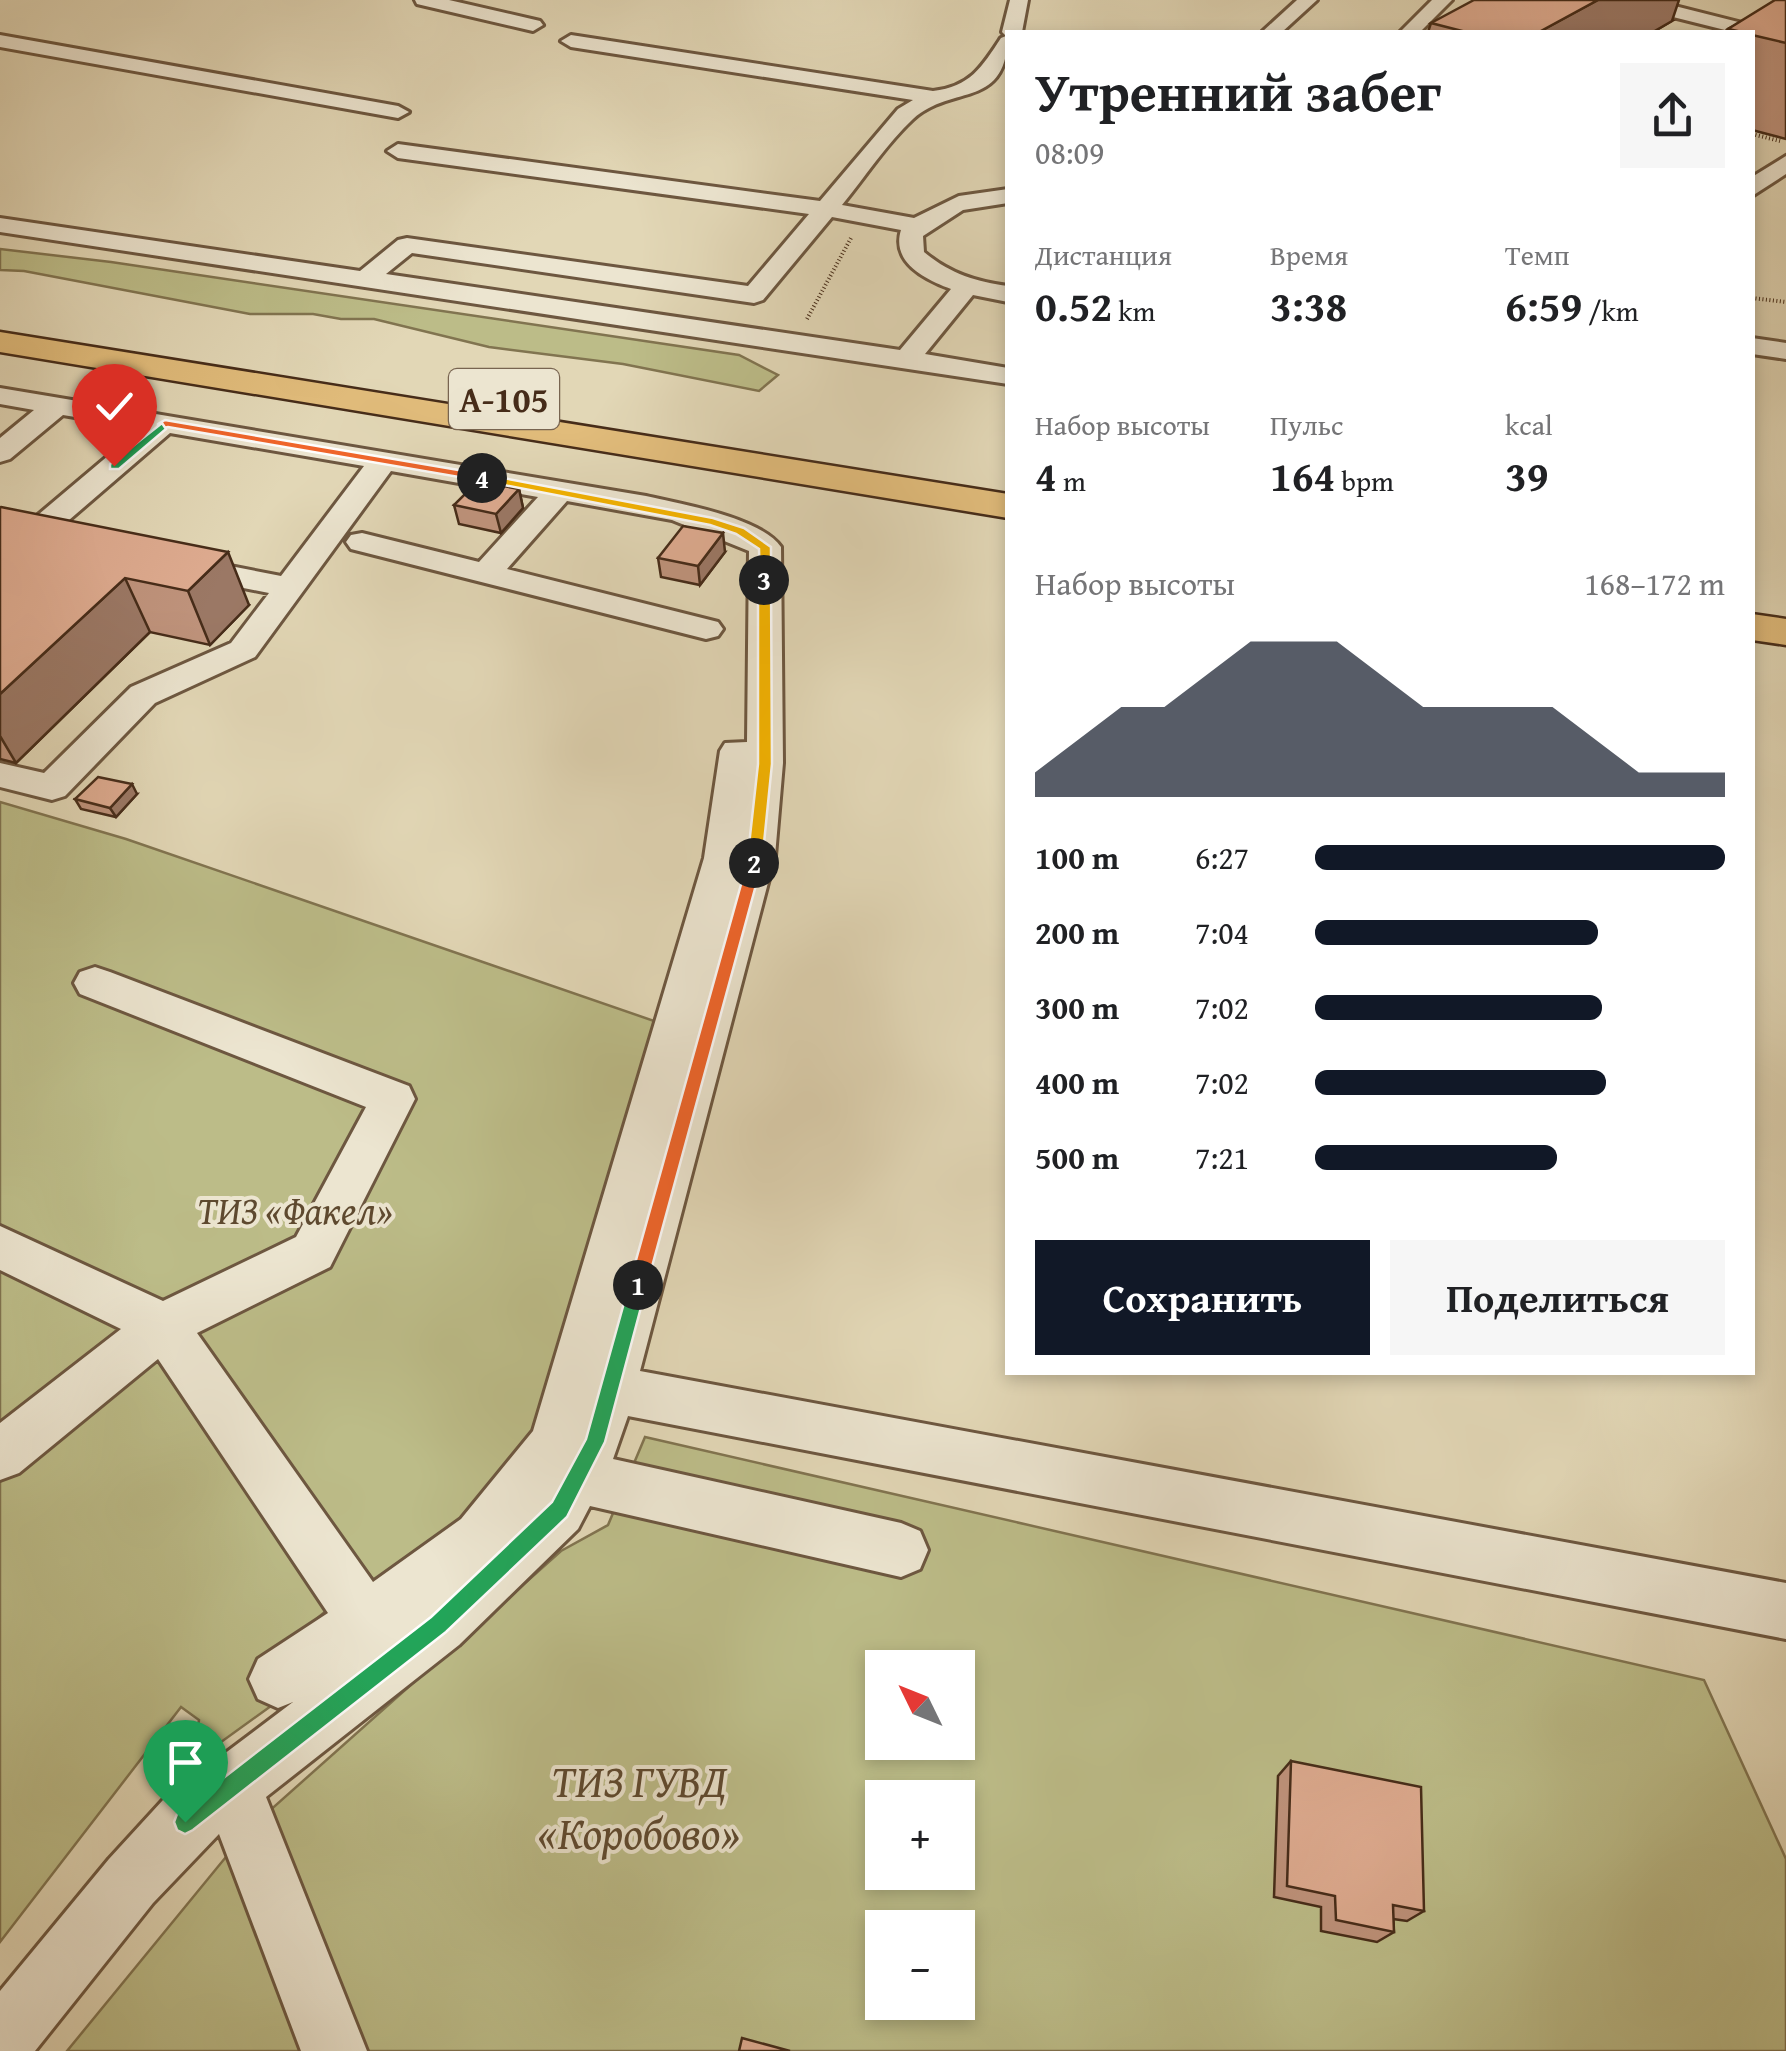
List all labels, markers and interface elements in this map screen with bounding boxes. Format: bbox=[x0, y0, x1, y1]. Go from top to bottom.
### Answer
text: Утренний забег bbox=[1035, 51, 1441, 131]
button: share bbox=[1620, 63, 1725, 168]
text: 08:09 bbox=[1035, 129, 1104, 176]
text: Дистанция bbox=[1035, 234, 1172, 275]
text: Время bbox=[1270, 234, 1348, 275]
text: Темп bbox=[1505, 234, 1570, 275]
text: 0.52 bbox=[1035, 275, 1112, 336]
text: 3:38 bbox=[1270, 275, 1347, 336]
text: 6:59 bbox=[1505, 275, 1582, 336]
text: km bbox=[1112, 290, 1155, 331]
text: /km bbox=[1582, 290, 1639, 331]
pin bbox=[72, 364, 157, 467]
road number: А-105 bbox=[449, 369, 559, 429]
icon: check bbox=[87, 379, 142, 434]
text: Набор высоты bbox=[1035, 404, 1210, 445]
text: Пульс bbox=[1270, 404, 1343, 445]
text: kcal bbox=[1505, 404, 1553, 445]
text: 4 bbox=[1035, 445, 1057, 506]
text: 164 bbox=[1270, 445, 1335, 506]
text: 39 bbox=[1505, 445, 1549, 506]
pin: 4 bbox=[457, 453, 507, 503]
text: 4 bbox=[475, 457, 489, 498]
text: m bbox=[1057, 460, 1086, 501]
text: bpm bbox=[1335, 460, 1394, 501]
pin: 3 bbox=[739, 555, 789, 605]
text: 3 bbox=[757, 559, 771, 600]
text: Набор высоты bbox=[1035, 560, 1235, 607]
text: 168–172 m bbox=[1584, 560, 1725, 607]
text: 100 m bbox=[1035, 834, 1119, 881]
text: 6:27 bbox=[1195, 834, 1249, 881]
pin: 2 bbox=[729, 838, 779, 888]
text: 2 bbox=[747, 842, 761, 883]
text: 200 m bbox=[1035, 909, 1119, 956]
text: 7:04 bbox=[1195, 909, 1249, 956]
text: 300 m bbox=[1035, 984, 1119, 1031]
text: 7:02 bbox=[1195, 984, 1249, 1031]
text: 400 m bbox=[1035, 1059, 1119, 1106]
text: 7:02 bbox=[1195, 1059, 1249, 1106]
text: 500 m bbox=[1035, 1134, 1119, 1181]
text: 7:21 bbox=[1195, 1134, 1249, 1181]
park label: ТИЗ «Факел» bbox=[197, 1182, 393, 1238]
button: Сохранить bbox=[1035, 1240, 1370, 1355]
button: Поделиться bbox=[1390, 1240, 1725, 1355]
pin: 1 bbox=[613, 1260, 663, 1310]
text: 1 bbox=[631, 1264, 645, 1305]
north arrow bbox=[865, 1650, 975, 1760]
map controls bbox=[865, 1650, 975, 2020]
pin bbox=[143, 1720, 228, 1823]
icon: arrive bbox=[158, 1735, 213, 1790]
park label: ТИЗ ГУВД «Коробово» bbox=[538, 1748, 740, 1865]
button: + bbox=[865, 1780, 975, 1890]
button: − bbox=[865, 1910, 975, 2020]

